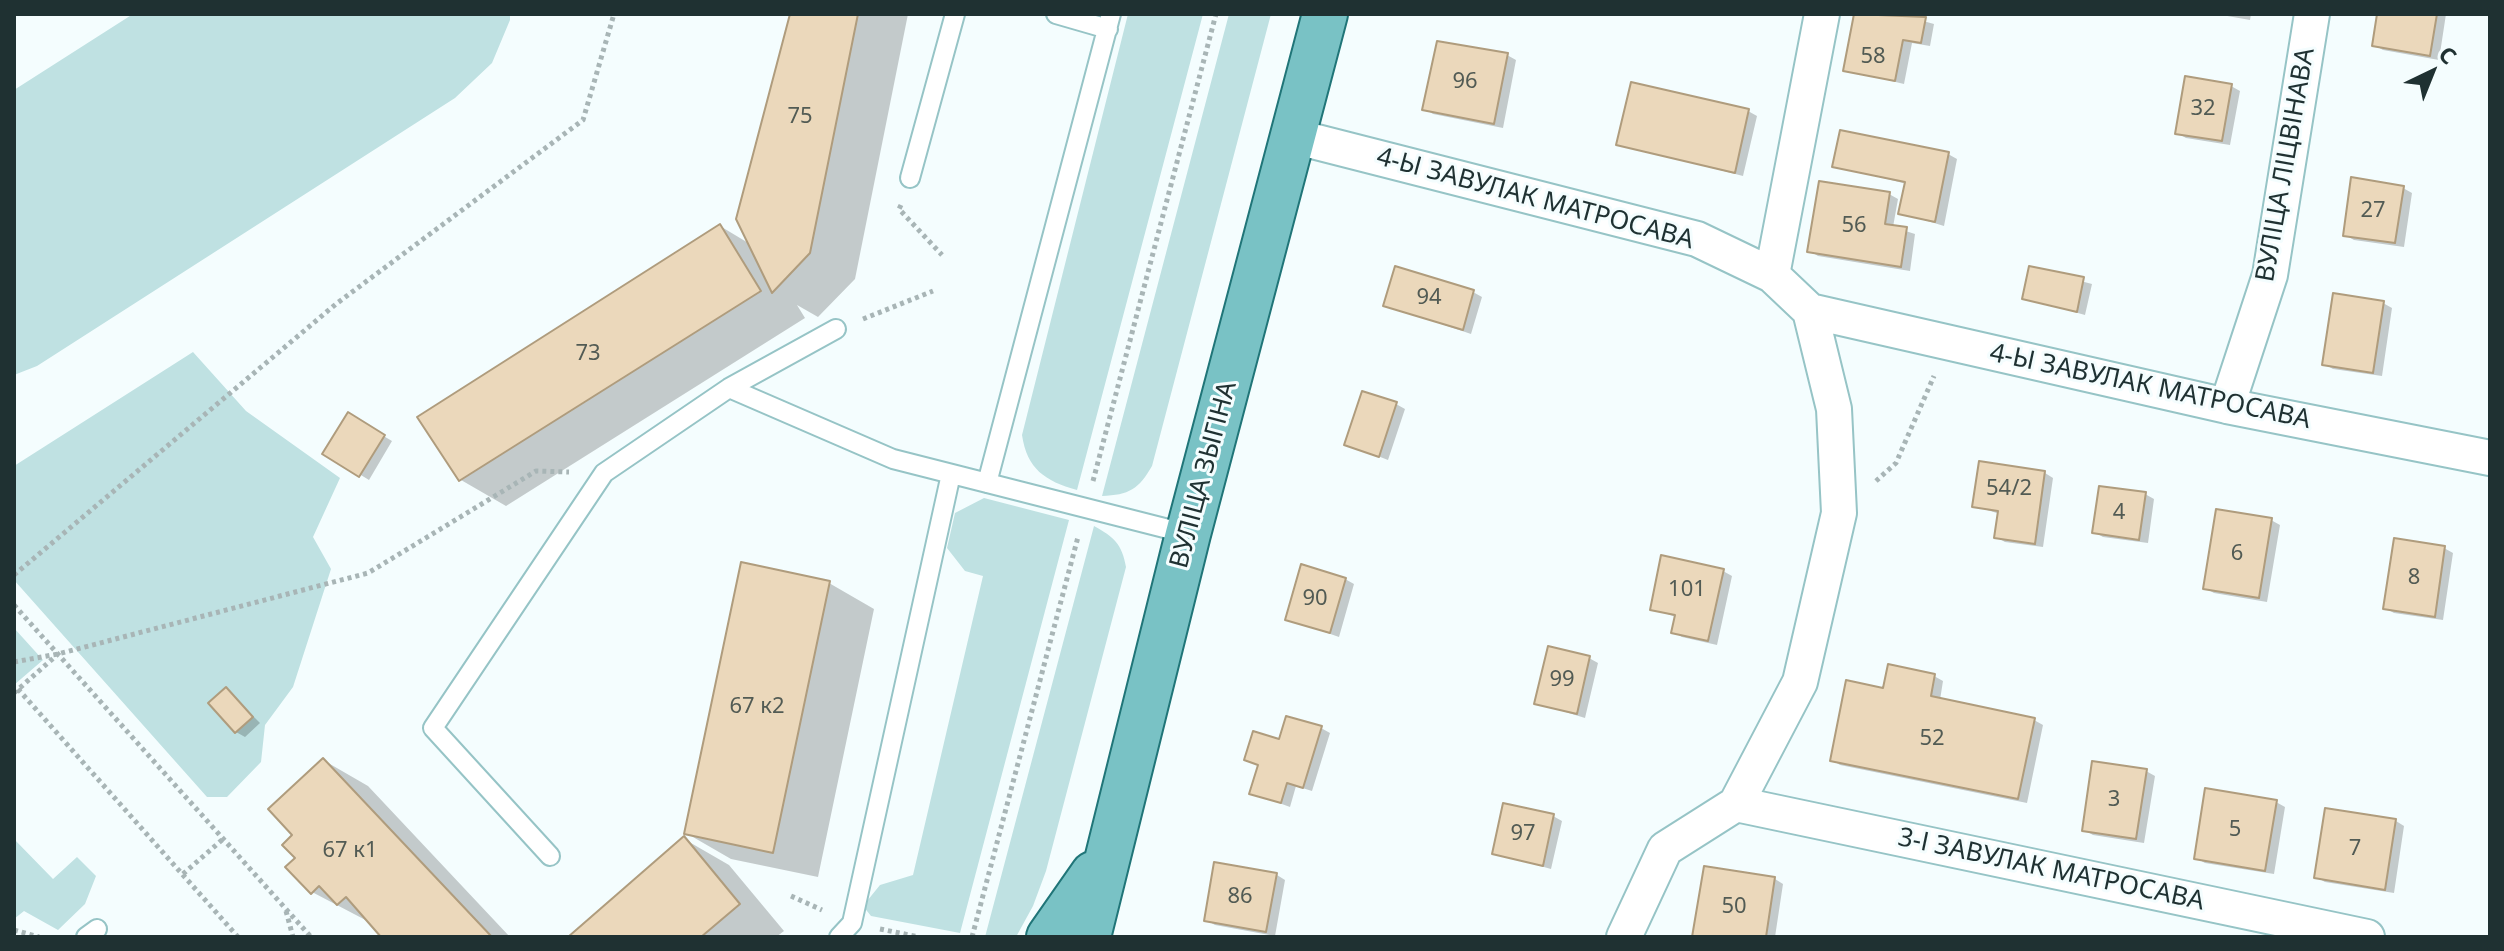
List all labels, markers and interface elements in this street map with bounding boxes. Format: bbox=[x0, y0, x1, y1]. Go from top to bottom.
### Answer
north arrow bbox=[2392, 32, 2472, 112]
text: С bbox=[2433, 39, 2464, 70]
house number: 58 bbox=[1860, 44, 1886, 70]
street label: ВУЛІЦА ЛІЦВІНАВА bbox=[2250, 46, 2322, 284]
house number: 96 bbox=[1452, 69, 1478, 95]
house number: 32 bbox=[2190, 96, 2216, 122]
house number: 75 bbox=[787, 104, 813, 130]
street label: 4-Ы ЗАВУЛАК МАТРОСАВА bbox=[1373, 142, 1697, 256]
house number: 27 bbox=[2360, 198, 2386, 224]
house number: 56 bbox=[1841, 213, 1867, 239]
house number: 94 bbox=[1416, 285, 1442, 311]
street label: 4-Ы ЗАВУЛАК МАТРОСАВА bbox=[1987, 338, 2313, 436]
house number: 73 bbox=[575, 341, 601, 367]
street label: ВУЛІЦА ЗЫГІНА bbox=[1164, 378, 1244, 572]
house number: 54/2 bbox=[1986, 476, 2032, 502]
house number: 4 bbox=[2113, 500, 2125, 526]
house number: 6 bbox=[2231, 541, 2243, 567]
house number: 8 bbox=[2408, 565, 2420, 591]
house number: 101 bbox=[1668, 577, 1706, 603]
house number: 90 bbox=[1302, 586, 1328, 612]
house number: 99 bbox=[1549, 667, 1575, 693]
house number: 67 к2 bbox=[729, 694, 785, 720]
house number: 52 bbox=[1919, 726, 1945, 752]
house number: 3 bbox=[2108, 787, 2120, 813]
house number: 5 bbox=[2229, 817, 2241, 843]
house number: 97 bbox=[1510, 821, 1536, 847]
street label: 3-І ЗАВУЛАК МАТРОСАВА bbox=[1895, 822, 2207, 918]
house number: 7 bbox=[2349, 836, 2361, 862]
house number: 67 к1 bbox=[322, 838, 378, 864]
house number: 86 bbox=[1227, 884, 1253, 910]
house number: 50 bbox=[1721, 894, 1747, 920]

